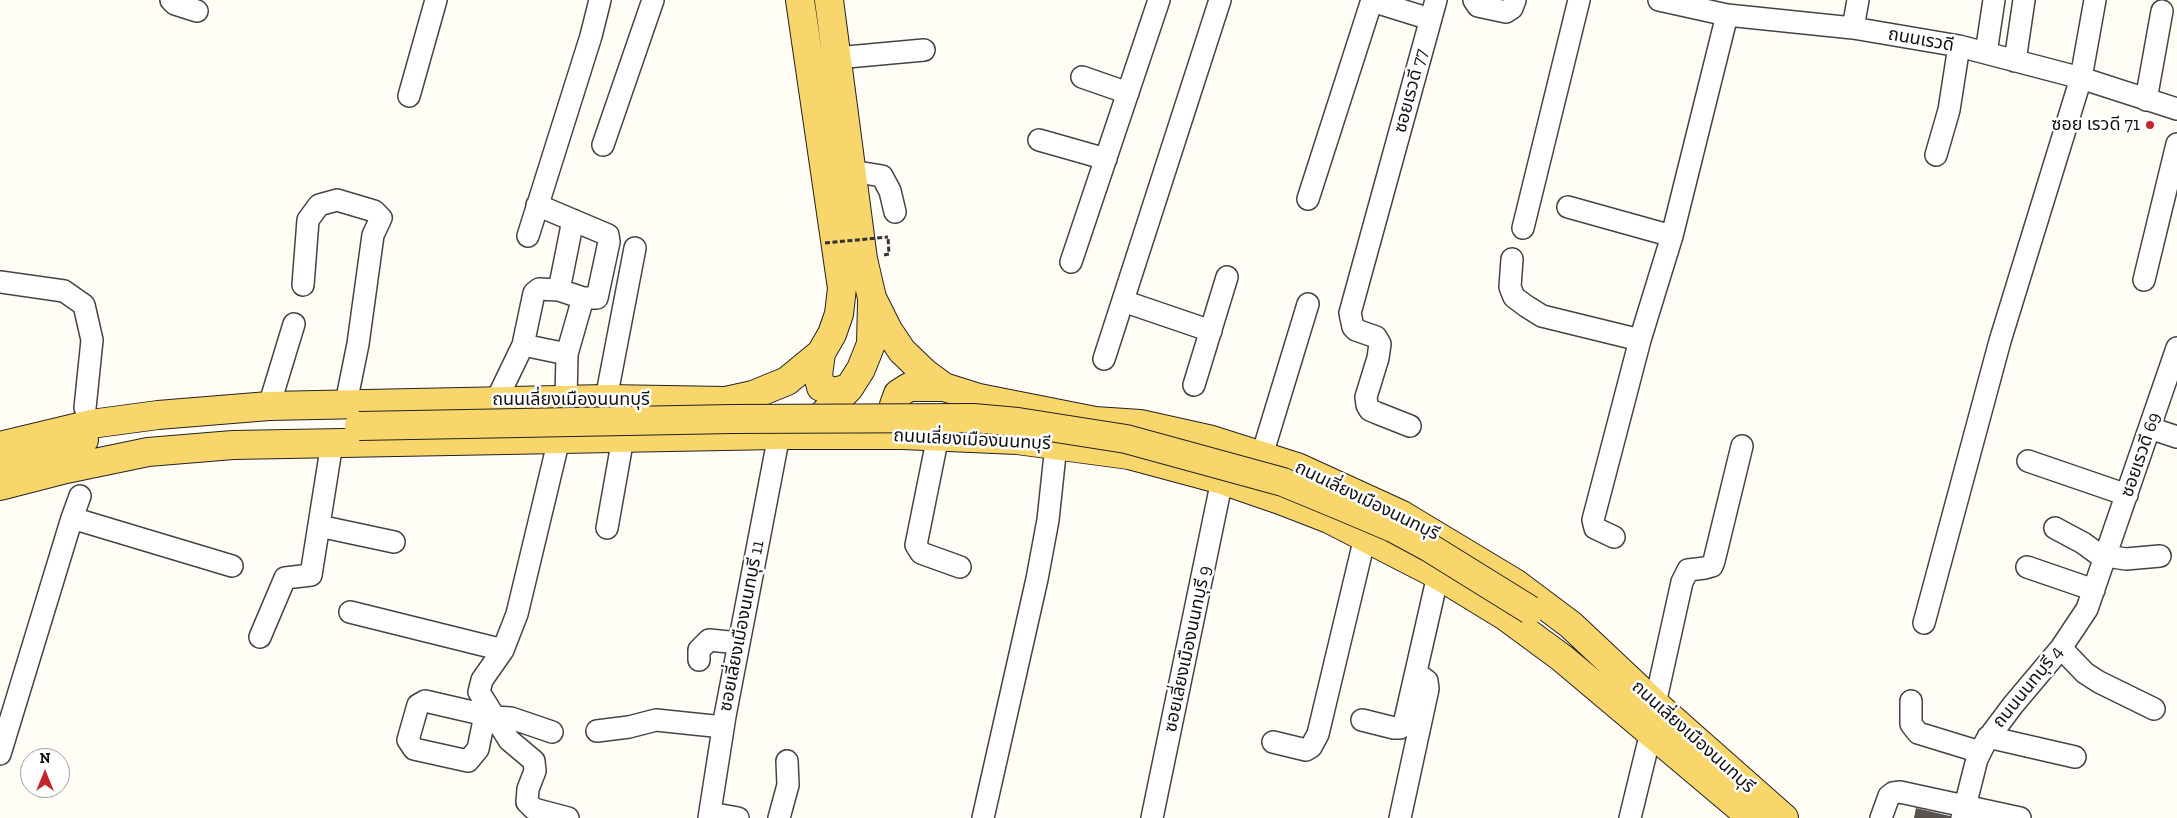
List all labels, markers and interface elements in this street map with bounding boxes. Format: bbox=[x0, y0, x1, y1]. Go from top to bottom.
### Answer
street label: ถนนเรวดี bbox=[1886, 24, 1956, 56]
street label: ซอยเรวดี 77 bbox=[1389, 47, 1433, 135]
place label: ซอย เรวดี 71 bbox=[2052, 114, 2140, 136]
marker: ซอย เรวดี 71 bbox=[2144, 119, 2156, 131]
street label: ถนนเลี่ยงเมืองนนทบุรี bbox=[492, 389, 650, 411]
street label: ซอยเรวดี 69 bbox=[2116, 410, 2166, 500]
street label: ถนนเลี่ยงเมืองนนทบุรี bbox=[893, 425, 1051, 455]
street label: ถนนเลี่ยงเมืองนนทบุรี bbox=[1291, 457, 1443, 545]
street label: ซอยเลี่ยงเมืองนนทบุรี 11 bbox=[715, 539, 769, 713]
street label: ซอยเลี่ยงเมืองนนทบุรี 9 bbox=[1160, 564, 1216, 734]
street label: ถนนนนทบุรี 4 bbox=[1988, 642, 2068, 732]
street label: ถนนเลี่ยงเมืองนนทบุรี bbox=[1627, 676, 1759, 798]
north arrow bbox=[20, 748, 70, 798]
text: N bbox=[40, 750, 50, 767]

